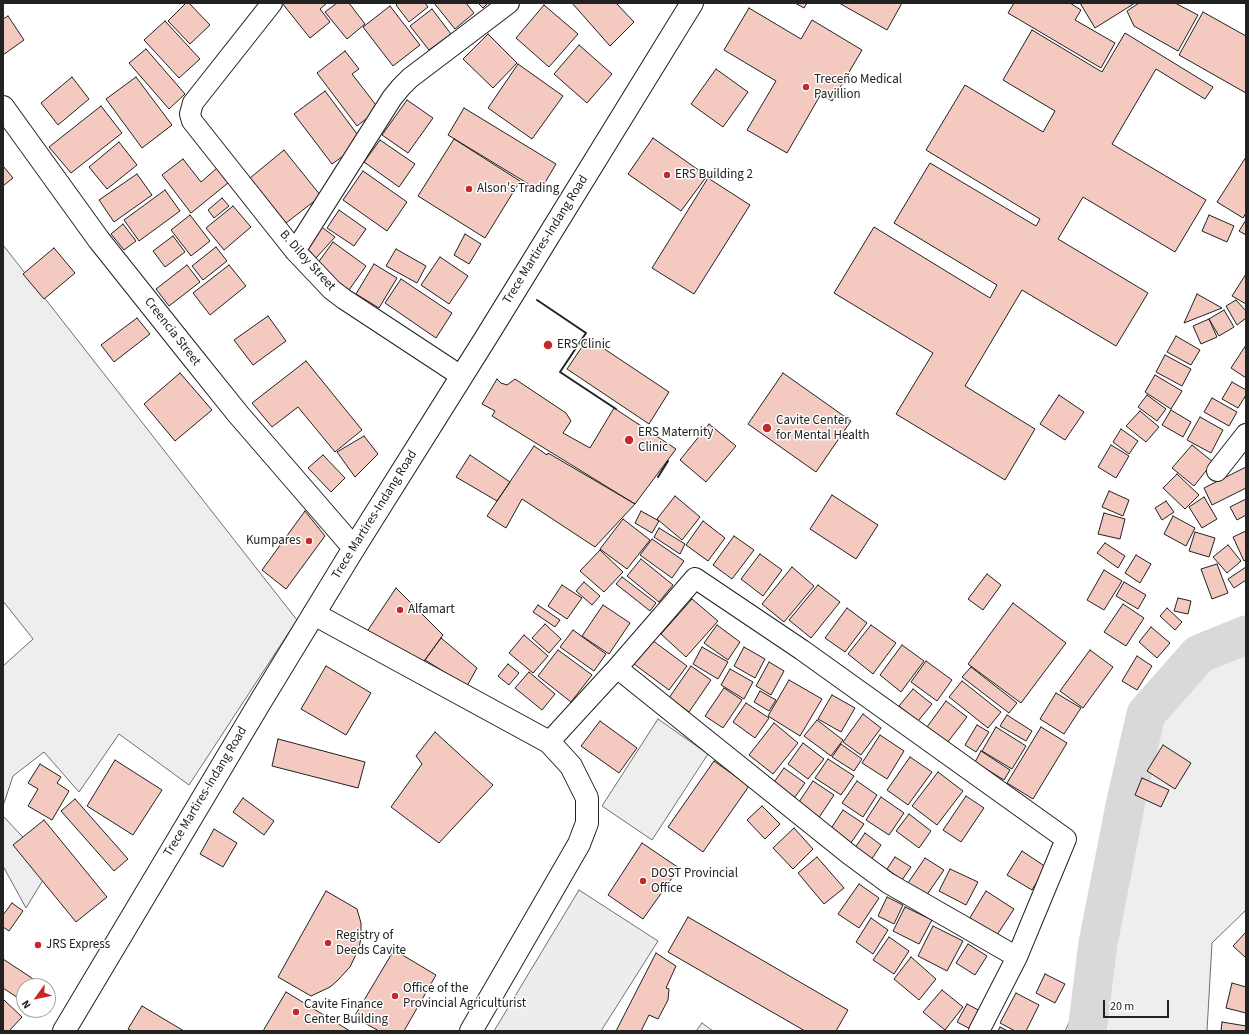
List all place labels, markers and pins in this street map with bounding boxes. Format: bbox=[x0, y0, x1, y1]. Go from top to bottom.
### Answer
place label: Treceño Medical Pavillion bbox=[814, 72, 902, 103]
marker: Treceño Medical Pavillion bbox=[801, 82, 811, 92]
place label: ERS Building 2 bbox=[675, 167, 753, 183]
marker: ERS Building 2 bbox=[662, 170, 672, 180]
place label: Alson's Trading bbox=[477, 181, 559, 197]
marker: Alson's Trading bbox=[464, 184, 474, 194]
place label: ERS Clinic bbox=[557, 337, 611, 353]
marker: ERS Clinic bbox=[542, 339, 554, 351]
place label: Cavite Center for Mental Health bbox=[776, 413, 869, 444]
marker: Cavite Center for Mental Health bbox=[761, 422, 773, 434]
place label: ERS Maternity Clinic bbox=[638, 425, 713, 456]
marker: ERS Maternity Clinic bbox=[623, 434, 635, 446]
place label: Kumpares bbox=[246, 533, 301, 549]
marker: Kumpares bbox=[304, 536, 314, 546]
place label: Alfamart bbox=[408, 602, 455, 618]
marker: Alfamart bbox=[395, 605, 405, 615]
place label: DOST Provincial Office bbox=[651, 866, 738, 897]
marker: DOST Provincial Office bbox=[638, 876, 648, 886]
place label: Registry of Deeds Cavite bbox=[336, 928, 406, 959]
place label: JRS Express bbox=[46, 937, 110, 953]
marker: Registry of Deeds Cavite bbox=[323, 938, 333, 948]
marker: JRS Express bbox=[33, 940, 43, 950]
place label: Office of the Provincial Agriculturist bbox=[403, 981, 526, 1012]
marker: Office of the Provincial Agriculturist bbox=[390, 991, 400, 1001]
place label: Cavite Finance Center Building bbox=[304, 997, 388, 1028]
marker: Cavite Finance Center Building bbox=[291, 1007, 301, 1017]

